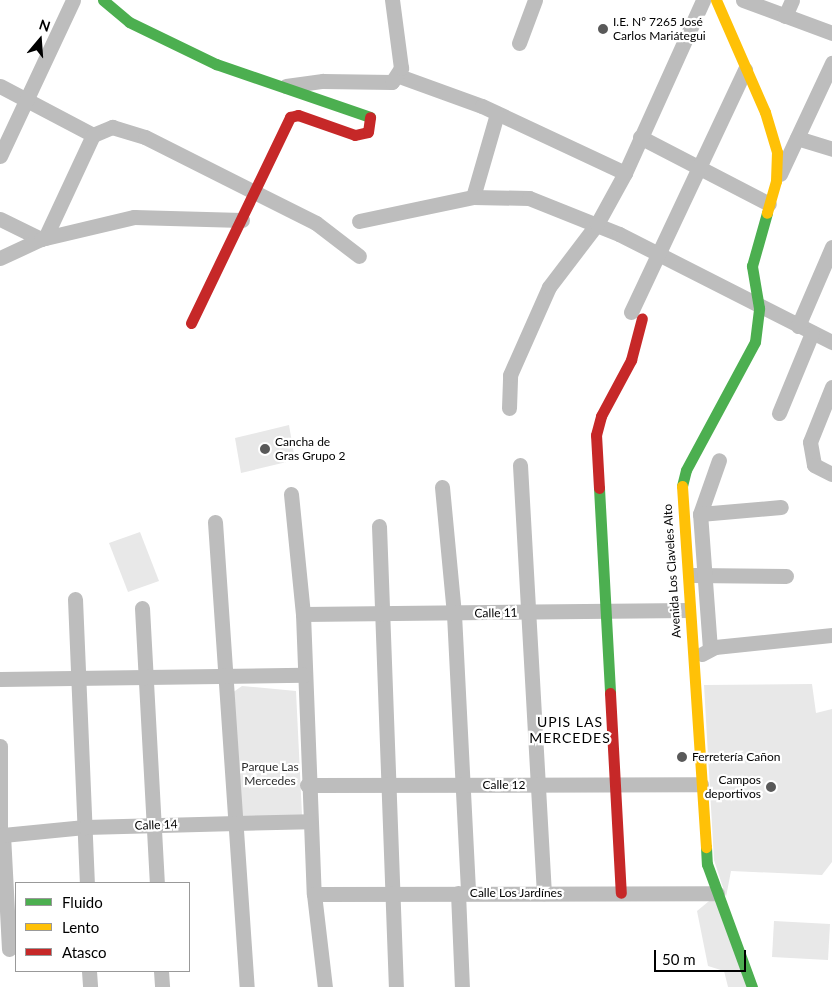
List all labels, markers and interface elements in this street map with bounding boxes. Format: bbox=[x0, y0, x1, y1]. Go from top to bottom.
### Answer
north arrow bbox=[15, 15, 65, 65]
place label: I.E. Nº 7265 José Carlos Mariátegui bbox=[613, 15, 706, 43]
text: N bbox=[37, 16, 53, 35]
marker: I.E. Nº 7265 José Carlos Mariátegui bbox=[597, 23, 609, 35]
place label: Cancha de Gras Grupo 2 bbox=[275, 435, 345, 463]
marker: Cancha de Gras Grupo 2 bbox=[259, 443, 271, 455]
street label: Avenida Los Claveles Alto bbox=[660, 503, 684, 639]
street label: Calle 11 bbox=[474, 605, 518, 621]
district label: UPIS LAS MERCEDES bbox=[528, 714, 612, 746]
place label: Ferretería Cañon bbox=[692, 750, 780, 764]
marker: Ferretería Cañon bbox=[676, 751, 688, 763]
park label: Parque Las Mercedes bbox=[241, 760, 299, 788]
place label: Campos deportivos bbox=[705, 773, 761, 801]
street label: Calle 12 bbox=[483, 778, 525, 792]
marker: Campos deportivos bbox=[765, 781, 777, 793]
street label: Calle 14 bbox=[134, 817, 178, 833]
legend bbox=[15, 882, 190, 972]
street label: Calle Los Jardínes bbox=[470, 886, 562, 900]
text: Fluido bbox=[62, 893, 103, 911]
text: Lento bbox=[62, 918, 99, 936]
scale bar bbox=[657, 940, 750, 972]
text: Atasco bbox=[62, 943, 107, 961]
text: 50 m bbox=[662, 950, 696, 968]

